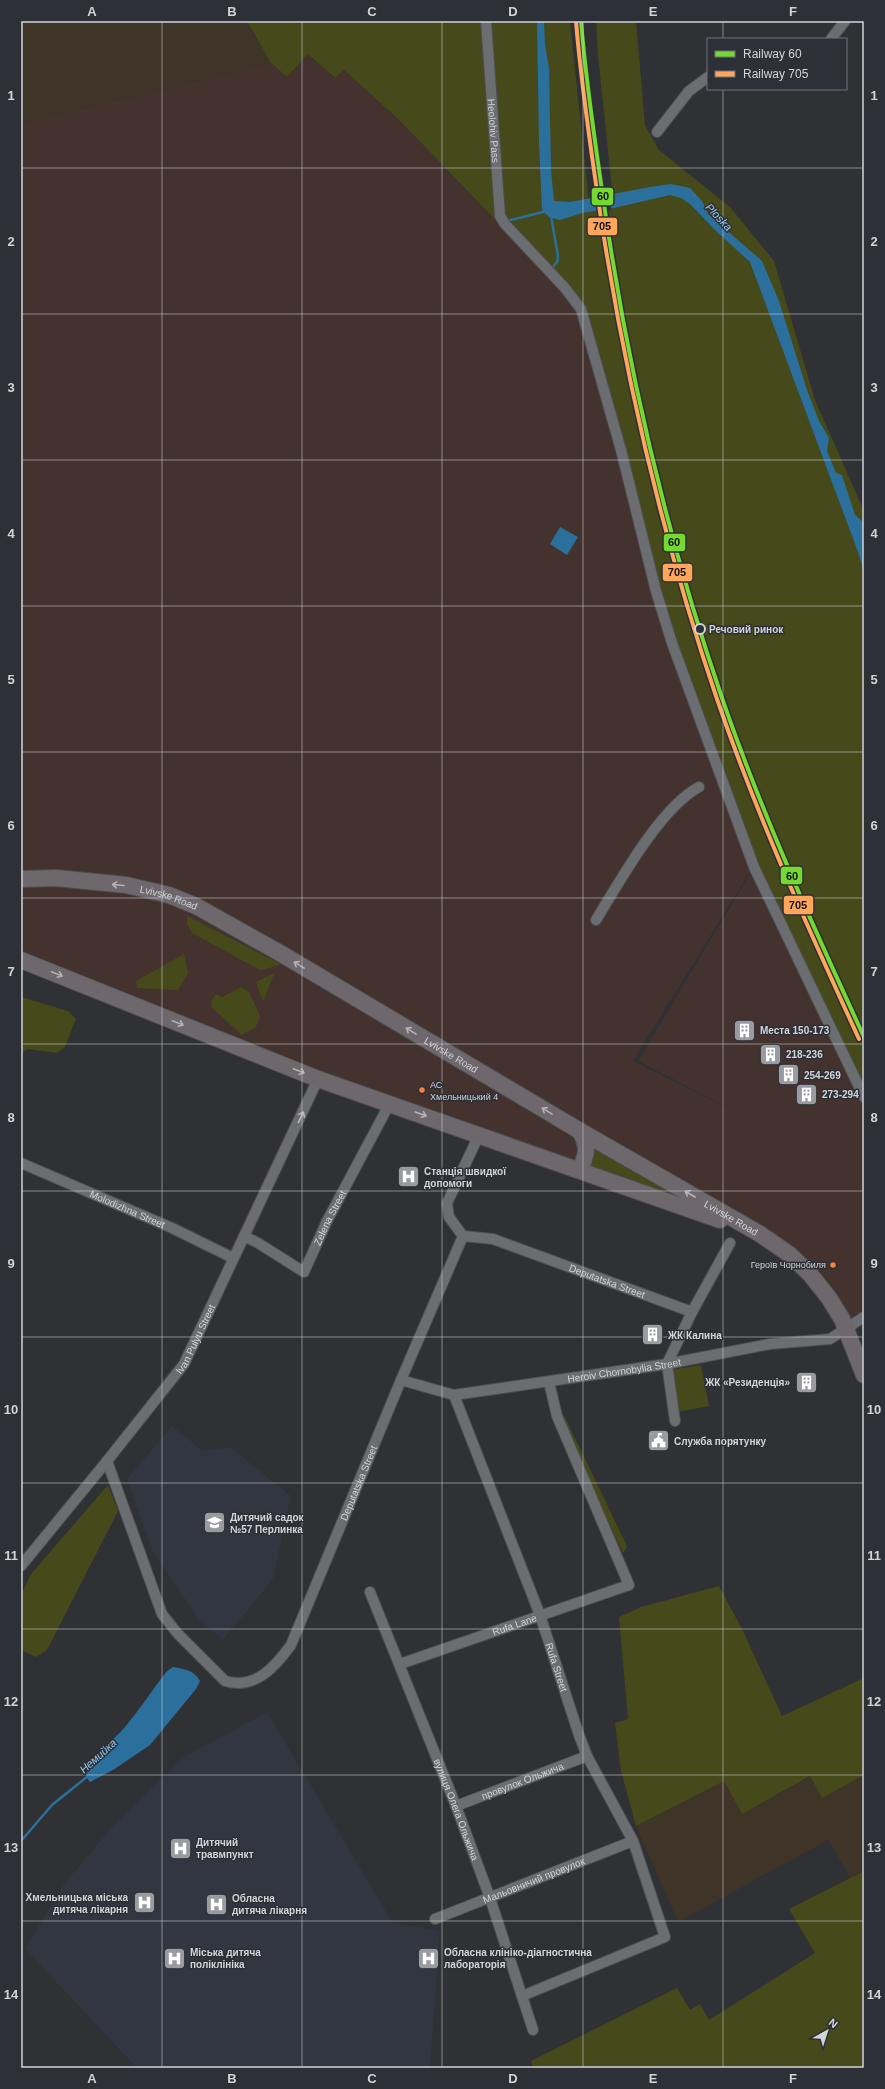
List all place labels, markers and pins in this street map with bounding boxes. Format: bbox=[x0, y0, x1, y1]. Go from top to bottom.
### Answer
marker: Речовий ринок bbox=[694, 623, 706, 635]
place label: Речовий ринок bbox=[709, 624, 784, 635]
building icon: Места 150-173 bbox=[732, 1017, 758, 1043]
place label: Места 150-173 bbox=[760, 1025, 830, 1036]
building icon: 218-236 bbox=[758, 1041, 784, 1067]
place label: 218-236 bbox=[786, 1049, 823, 1060]
building icon: 254-269 bbox=[775, 1062, 801, 1088]
place label: 254-269 bbox=[804, 1070, 841, 1081]
place label: АС Хмельницький 4 bbox=[430, 1080, 498, 1102]
building icon: 273-294 bbox=[793, 1081, 819, 1107]
marker: АС Хмельницький 4 bbox=[417, 1085, 427, 1095]
place label: 273-294 bbox=[822, 1089, 859, 1100]
hospital icon: Станція швидкої допомоги bbox=[396, 1164, 422, 1190]
place label: Станція швидкої допомоги bbox=[424, 1166, 506, 1189]
place label: Героїв Чорнобиля bbox=[751, 1260, 826, 1270]
marker: Героїв Чорнобиля bbox=[828, 1260, 838, 1270]
building icon: ЖК Калина bbox=[639, 1322, 665, 1348]
place label: ЖК Калина bbox=[667, 1330, 722, 1341]
building icon: ЖК «Резиденція» bbox=[793, 1369, 819, 1395]
place label: ЖК «Резиденція» bbox=[704, 1377, 790, 1388]
public building icon: Служба порятунку bbox=[645, 1428, 671, 1454]
place label: Служба порятунку bbox=[674, 1436, 766, 1447]
school or university icon: Дитячий садок №57 Перлинка bbox=[201, 1510, 227, 1536]
place label: Дитячий садок №57 Перлинка bbox=[230, 1512, 305, 1535]
hospital icon: Дитячий травмпункт bbox=[168, 1835, 194, 1861]
place label: Дитячий травмпункт bbox=[196, 1837, 254, 1860]
hospital icon: Хмельницька міська дитяча лікарня bbox=[131, 1890, 157, 1916]
hospital icon: Обласна дитяча лікарня bbox=[204, 1891, 230, 1917]
place label: Хмельницька міська дитяча лікарня bbox=[26, 1892, 128, 1915]
place label: Обласна дитяча лікарня bbox=[232, 1893, 307, 1916]
hospital icon: Міська дитяча поліклініка bbox=[161, 1945, 187, 1971]
hospital icon: Обласна клініко-діагностична лабораторія bbox=[416, 1945, 442, 1971]
place label: Міська дитяча поліклініка bbox=[190, 1947, 261, 1970]
place label: Обласна клініко-діагностична лабораторія bbox=[444, 1947, 592, 1970]

